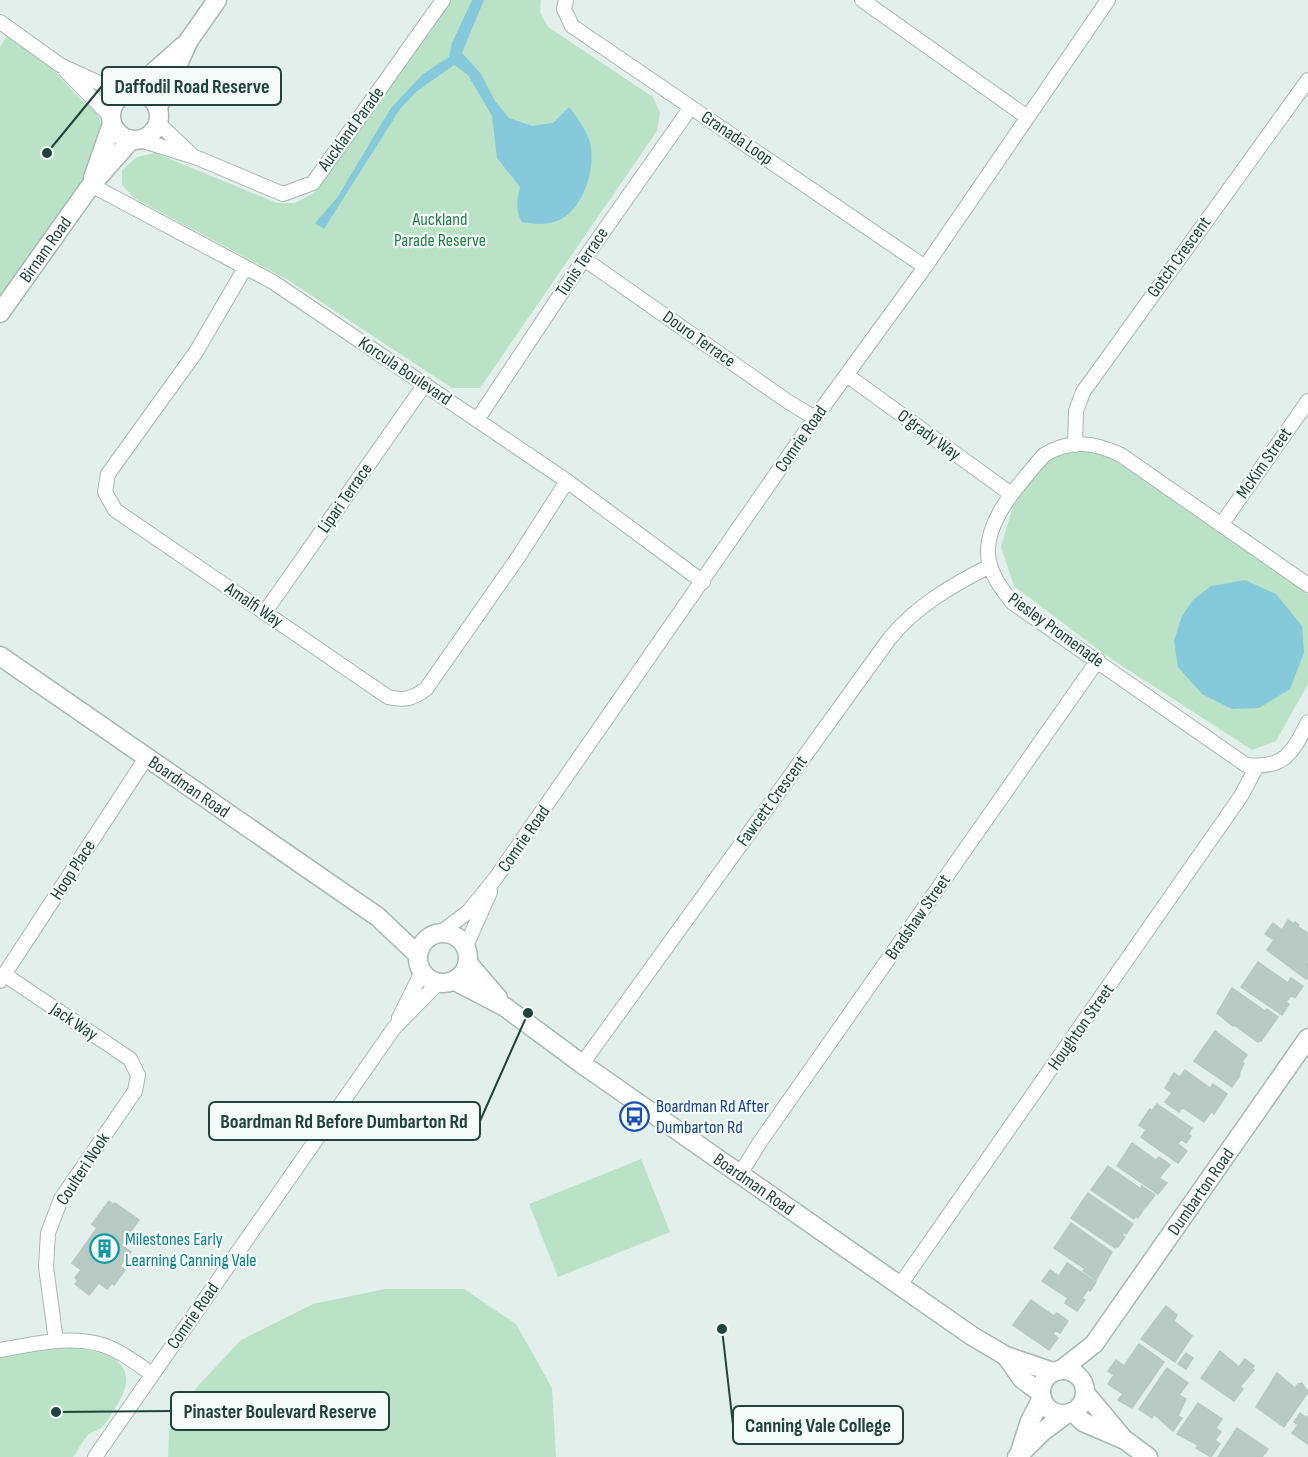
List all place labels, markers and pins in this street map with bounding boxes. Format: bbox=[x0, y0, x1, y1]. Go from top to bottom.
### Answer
callout: Daffodil Road Reserve bbox=[102, 67, 281, 105]
place label: Boardman Rd After Dumbarton Rd bbox=[656, 1096, 769, 1138]
bus stop icon: Boardman Rd After Dumbarton Rd bbox=[619, 1100, 651, 1132]
callout: Boardman Rd Before Dumbarton Rd bbox=[209, 1102, 480, 1140]
place label: Milestones Early Learning Canning Vale bbox=[125, 1229, 257, 1271]
building icon: Milestones Early Learning Canning Vale bbox=[88, 1233, 120, 1265]
callout: Pinaster Boulevard Reserve bbox=[171, 1392, 389, 1430]
callout: Canning Vale College bbox=[733, 1406, 903, 1444]

